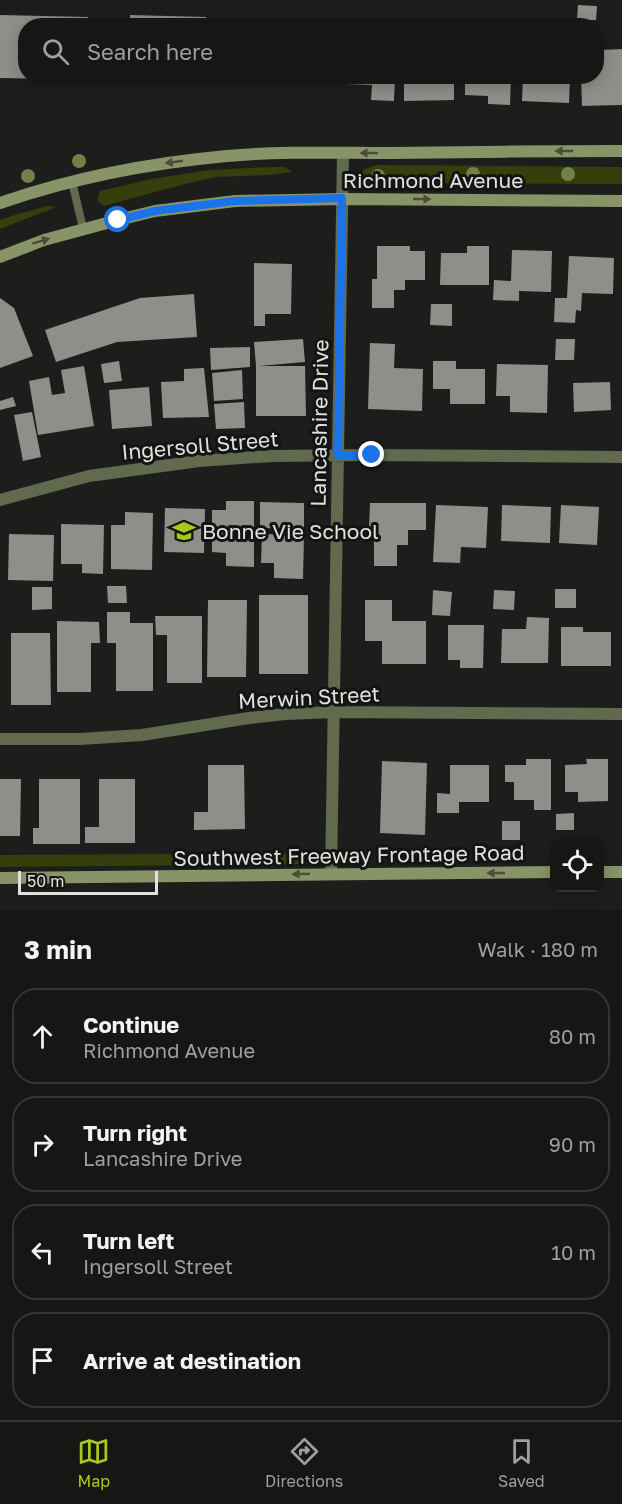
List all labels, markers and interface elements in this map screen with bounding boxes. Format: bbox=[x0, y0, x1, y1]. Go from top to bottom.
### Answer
search box bbox=[18, 18, 604, 84]
icon: search bbox=[39, 35, 72, 68]
text: Search here bbox=[87, 38, 213, 65]
one-way arrow bbox=[554, 146, 573, 156]
one-way arrow bbox=[359, 148, 378, 158]
one-way arrow bbox=[164, 157, 183, 167]
street label: Richmond Avenue bbox=[343, 167, 523, 193]
one-way arrow bbox=[412, 194, 431, 204]
route start bbox=[104, 206, 130, 232]
one-way arrow bbox=[32, 236, 50, 245]
street label: Lancashire Drive bbox=[305, 339, 333, 507]
street label: Ingersoll Street bbox=[120, 425, 280, 465]
route end bbox=[358, 441, 384, 467]
school or university icon: Bonne Vie School bbox=[171, 518, 197, 544]
place label: Bonne Vie School bbox=[202, 518, 379, 544]
street label: Merwin Street bbox=[238, 680, 380, 714]
map controls bbox=[550, 838, 604, 892]
button: locate bbox=[550, 838, 604, 892]
street label: Southwest Freeway Frontage Road bbox=[173, 839, 525, 871]
scale bar bbox=[18, 868, 158, 896]
one-way arrow bbox=[487, 868, 506, 878]
one-way arrow bbox=[292, 869, 311, 879]
text: 50 m bbox=[27, 871, 64, 891]
text: 3 min bbox=[24, 934, 92, 965]
text: Walk · 180 m bbox=[478, 937, 598, 961]
text: Continue bbox=[83, 1011, 179, 1038]
icon: ahead bbox=[26, 1020, 59, 1053]
text: 80 m bbox=[549, 1024, 596, 1048]
text: Richmond Avenue bbox=[83, 1038, 255, 1062]
text: Turn right bbox=[83, 1119, 187, 1146]
icon: right bbox=[26, 1128, 59, 1161]
text: 90 m bbox=[549, 1132, 596, 1156]
text: Lancashire Drive bbox=[83, 1146, 242, 1170]
text: Turn left bbox=[83, 1227, 174, 1254]
icon: left bbox=[26, 1236, 59, 1269]
text: 10 m bbox=[551, 1240, 596, 1264]
text: Ingersoll Street bbox=[83, 1254, 233, 1278]
icon: arrive bbox=[26, 1344, 59, 1377]
text: Arrive at destination bbox=[83, 1347, 301, 1374]
tab: Map bbox=[77, 1435, 110, 1491]
tab: Directions bbox=[265, 1435, 343, 1491]
tab: Saved bbox=[498, 1435, 545, 1491]

